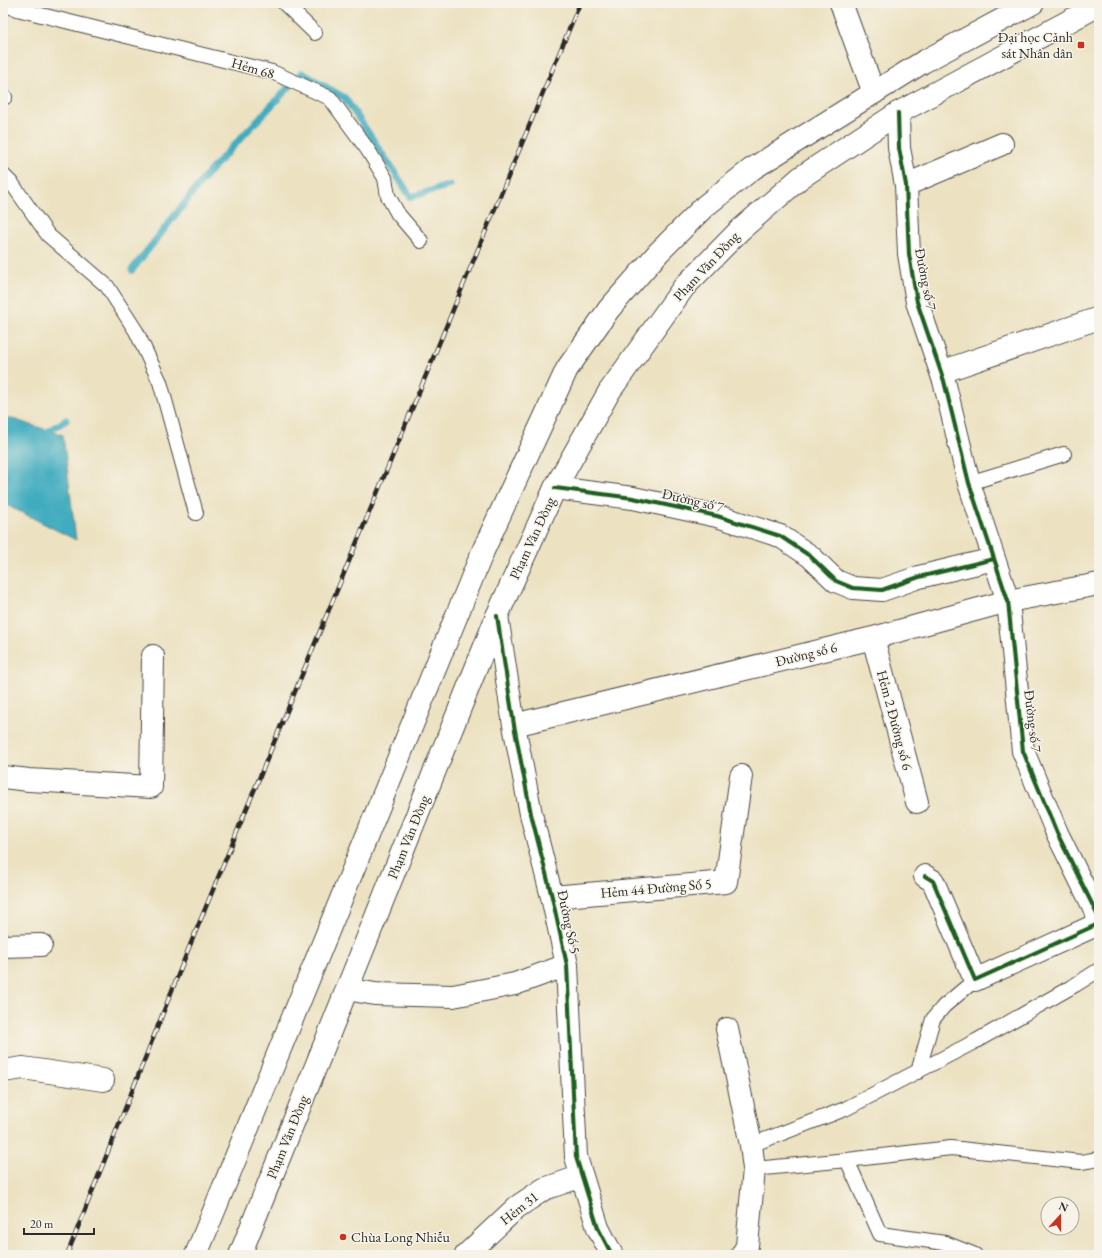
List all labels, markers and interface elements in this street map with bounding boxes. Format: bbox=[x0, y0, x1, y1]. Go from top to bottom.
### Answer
place label: Đại học Cảnh sát Nhân dân bbox=[998, 28, 1074, 62]
marker: Đại học Cảnh sát Nhân dân bbox=[1076, 40, 1086, 50]
street label: Hẻm 68 bbox=[229, 53, 277, 83]
street label: Phạm Văn Đồng bbox=[669, 227, 744, 305]
street label: Đường số 7 bbox=[911, 246, 941, 312]
street label: Đường số 7 bbox=[660, 484, 726, 516]
street label: Phạm Văn Đồng bbox=[505, 493, 559, 582]
street label: Đường số 6 bbox=[773, 638, 839, 670]
street label: Hẻm 2 Đường số 6 bbox=[873, 668, 917, 772]
street label: Đường số 7 bbox=[1020, 689, 1046, 754]
street label: Phạm Văn Đồng bbox=[383, 792, 433, 882]
street label: Hẻm 44 Đường Số 5 bbox=[600, 874, 712, 902]
street label: Đường Số 5 bbox=[553, 888, 585, 956]
street label: Phạm Văn Đồng bbox=[262, 1092, 312, 1182]
street label: Hẻm 31 bbox=[496, 1187, 542, 1229]
north arrow bbox=[1040, 1196, 1080, 1236]
text: N bbox=[1057, 1199, 1070, 1215]
scale bar bbox=[24, 1210, 94, 1236]
text: 20 m bbox=[30, 1216, 54, 1232]
place label: Chùa Long Nhiễu bbox=[351, 1228, 450, 1246]
marker: Chùa Long Nhiễu bbox=[338, 1232, 348, 1242]

